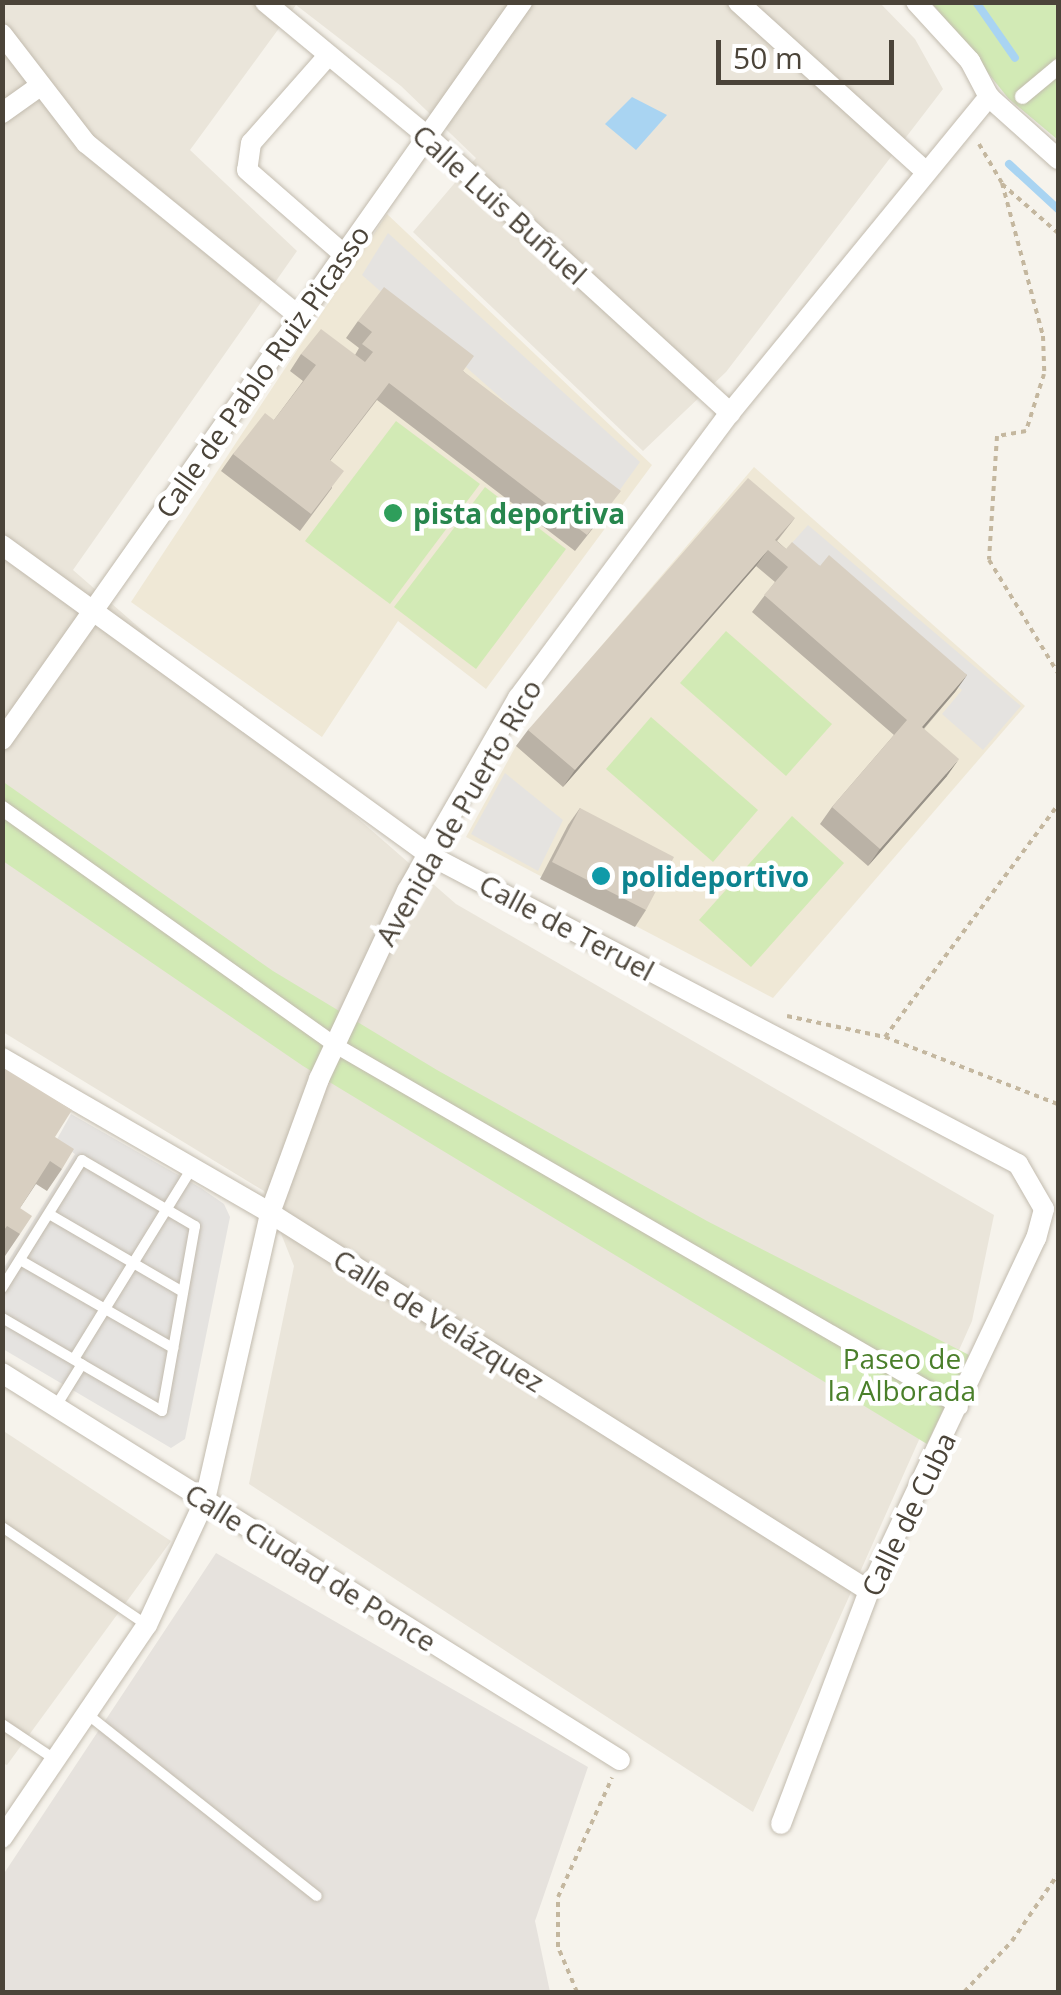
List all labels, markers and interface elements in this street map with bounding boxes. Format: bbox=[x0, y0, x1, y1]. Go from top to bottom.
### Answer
scale bar bbox=[721, 20, 898, 82]
text: 50 m bbox=[733, 37, 803, 78]
street label: Calle Luis Buñuel bbox=[406, 117, 594, 291]
street label: Calle de Pablo Ruiz Picasso bbox=[148, 218, 376, 524]
place label: pista deportiva bbox=[413, 496, 625, 530]
marker: pista deportiva bbox=[382, 502, 404, 524]
street label: Avenida de Puerto Rico bbox=[368, 673, 548, 951]
place label: polideportivo bbox=[621, 859, 809, 893]
marker: polideportivo bbox=[590, 865, 612, 887]
street label: Calle de Teruel bbox=[474, 867, 660, 987]
street label: Calle de Velázquez bbox=[328, 1242, 550, 1398]
park label: Paseo de la Alborada bbox=[828, 1341, 976, 1407]
street label: Calle de Cuba bbox=[854, 1427, 962, 1601]
street label: Calle Ciudad de Ponce bbox=[179, 1476, 443, 1658]

